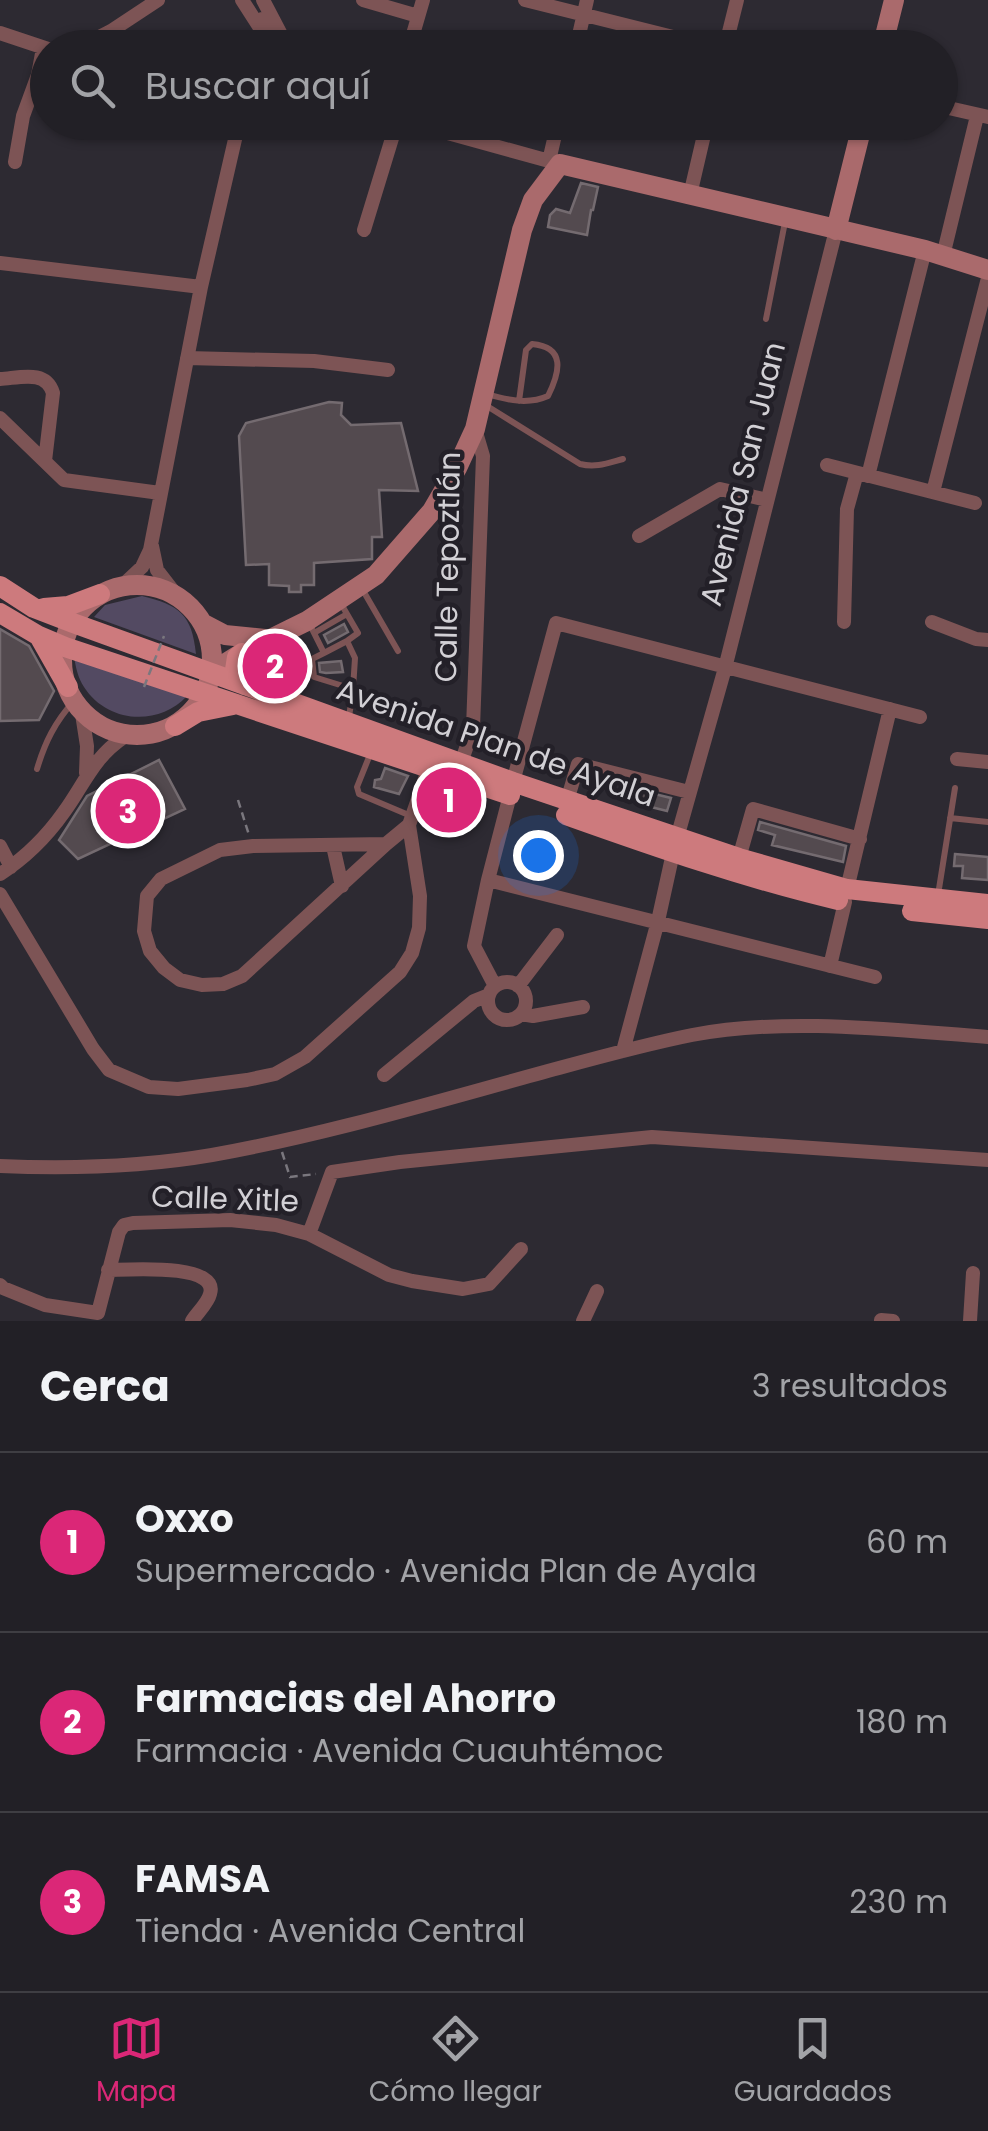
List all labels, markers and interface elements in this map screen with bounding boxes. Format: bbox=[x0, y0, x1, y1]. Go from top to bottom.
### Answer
search box bbox=[30, 30, 958, 140]
icon: search bbox=[65, 58, 120, 113]
text: Buscar aquí bbox=[145, 59, 371, 112]
street label: Avenida San Juan bbox=[689, 337, 796, 610]
street label: Calle Tepoztlán bbox=[424, 451, 471, 683]
pin: 2 bbox=[242, 628, 308, 704]
street label: Avenida Plan de Ayala bbox=[331, 668, 662, 817]
pin: 1 bbox=[416, 762, 482, 838]
pin: 3 bbox=[96, 774, 160, 848]
your location bbox=[513, 830, 564, 881]
street label: Calle Xitle bbox=[150, 1174, 300, 1223]
text: Cerca bbox=[40, 1357, 170, 1416]
text: 3 resultados bbox=[752, 1363, 948, 1408]
text: Oxxo bbox=[135, 1492, 234, 1545]
text: 1 bbox=[66, 1519, 79, 1564]
text: 60 m bbox=[866, 1519, 948, 1564]
text: Supermercado · Avenida Plan de Ayala bbox=[135, 1548, 757, 1593]
text: Farmacias del Ahorro bbox=[135, 1672, 556, 1725]
text: 2 bbox=[63, 1699, 82, 1744]
text: 180 m bbox=[856, 1699, 948, 1744]
text: Farmacia · Avenida Cuauhtémoc bbox=[135, 1728, 664, 1773]
text: FAMSA bbox=[135, 1852, 270, 1905]
text: 3 bbox=[63, 1879, 82, 1924]
text: 230 m bbox=[849, 1879, 948, 1924]
text: Tienda · Avenida Central bbox=[135, 1908, 525, 1953]
tab: Mapa bbox=[96, 2011, 177, 2113]
tab: Cómo llegar bbox=[369, 2011, 542, 2113]
tab: Guardados bbox=[734, 2011, 892, 2113]

